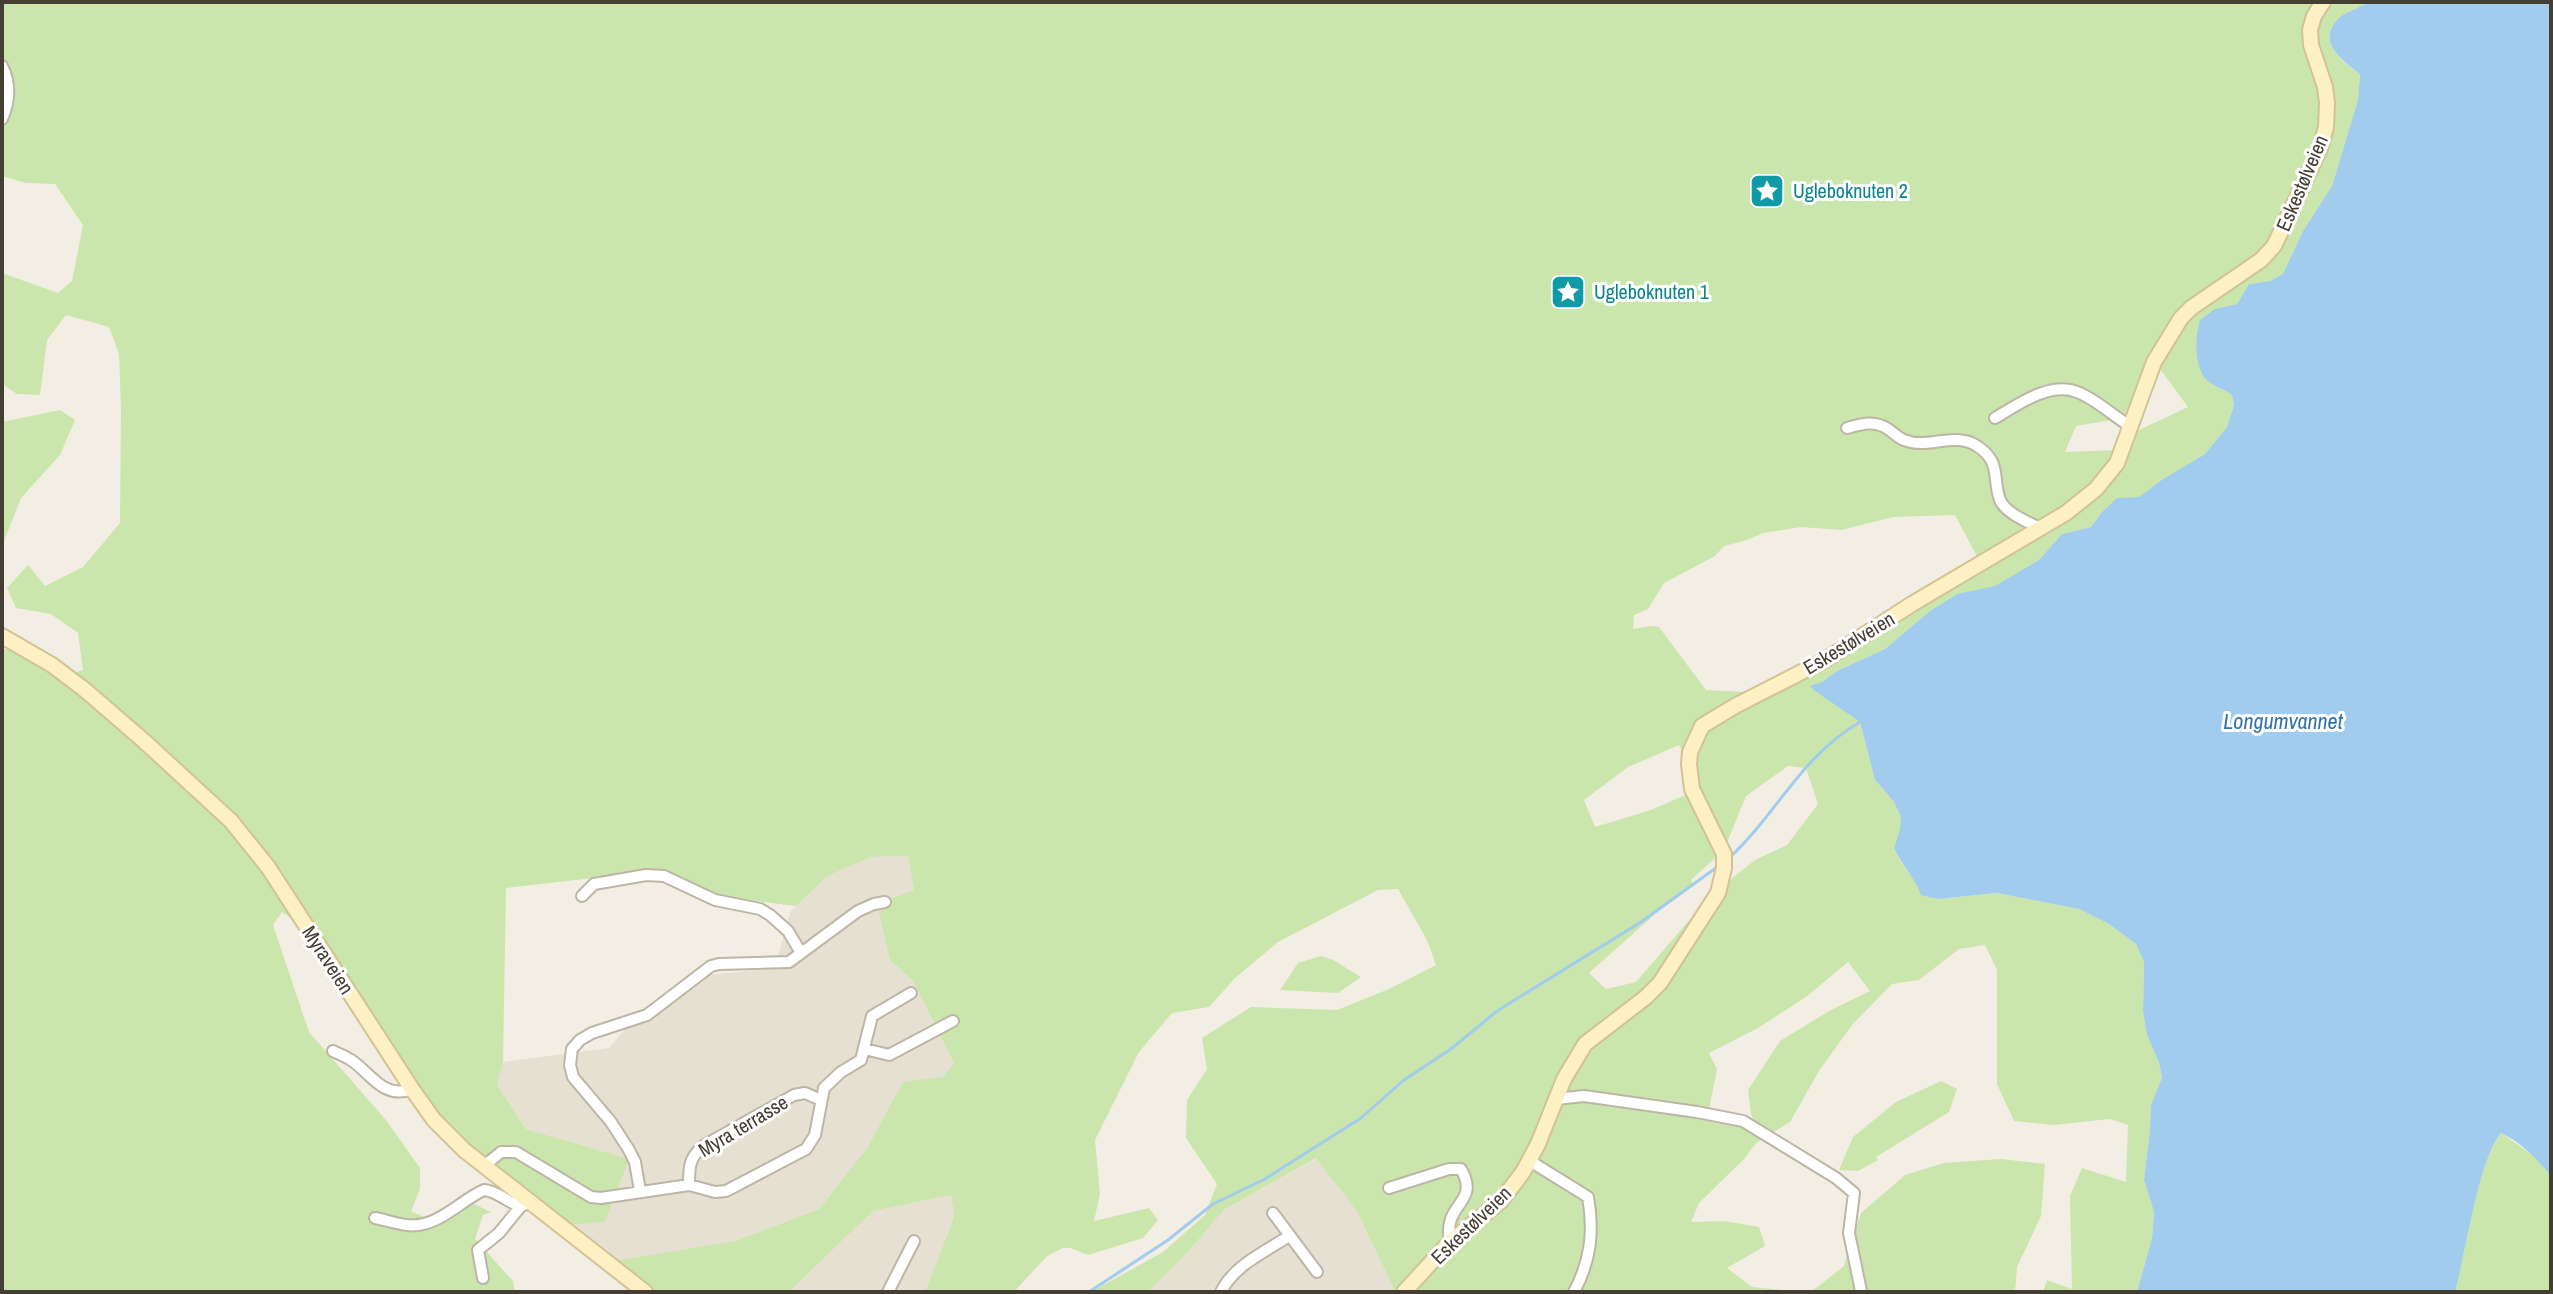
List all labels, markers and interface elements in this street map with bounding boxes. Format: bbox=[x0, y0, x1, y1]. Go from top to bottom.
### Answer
street label: Eskestølveien bbox=[2269, 131, 2334, 235]
place icon: Ugleboknuten 2 bbox=[1748, 172, 1786, 210]
place label: Ugleboknuten 2 bbox=[1793, 177, 1908, 204]
place icon: Ugleboknuten 1 bbox=[1549, 273, 1587, 311]
place label: Ugleboknuten 1 bbox=[1594, 278, 1709, 305]
street label: Eskestølveien bbox=[1798, 605, 1899, 680]
water label: Longumvannet bbox=[2223, 706, 2344, 736]
street label: Myraveien bbox=[296, 920, 361, 999]
street label: Myra terrasse bbox=[693, 1088, 793, 1163]
street label: Eskestølveien bbox=[1425, 1179, 1517, 1270]

